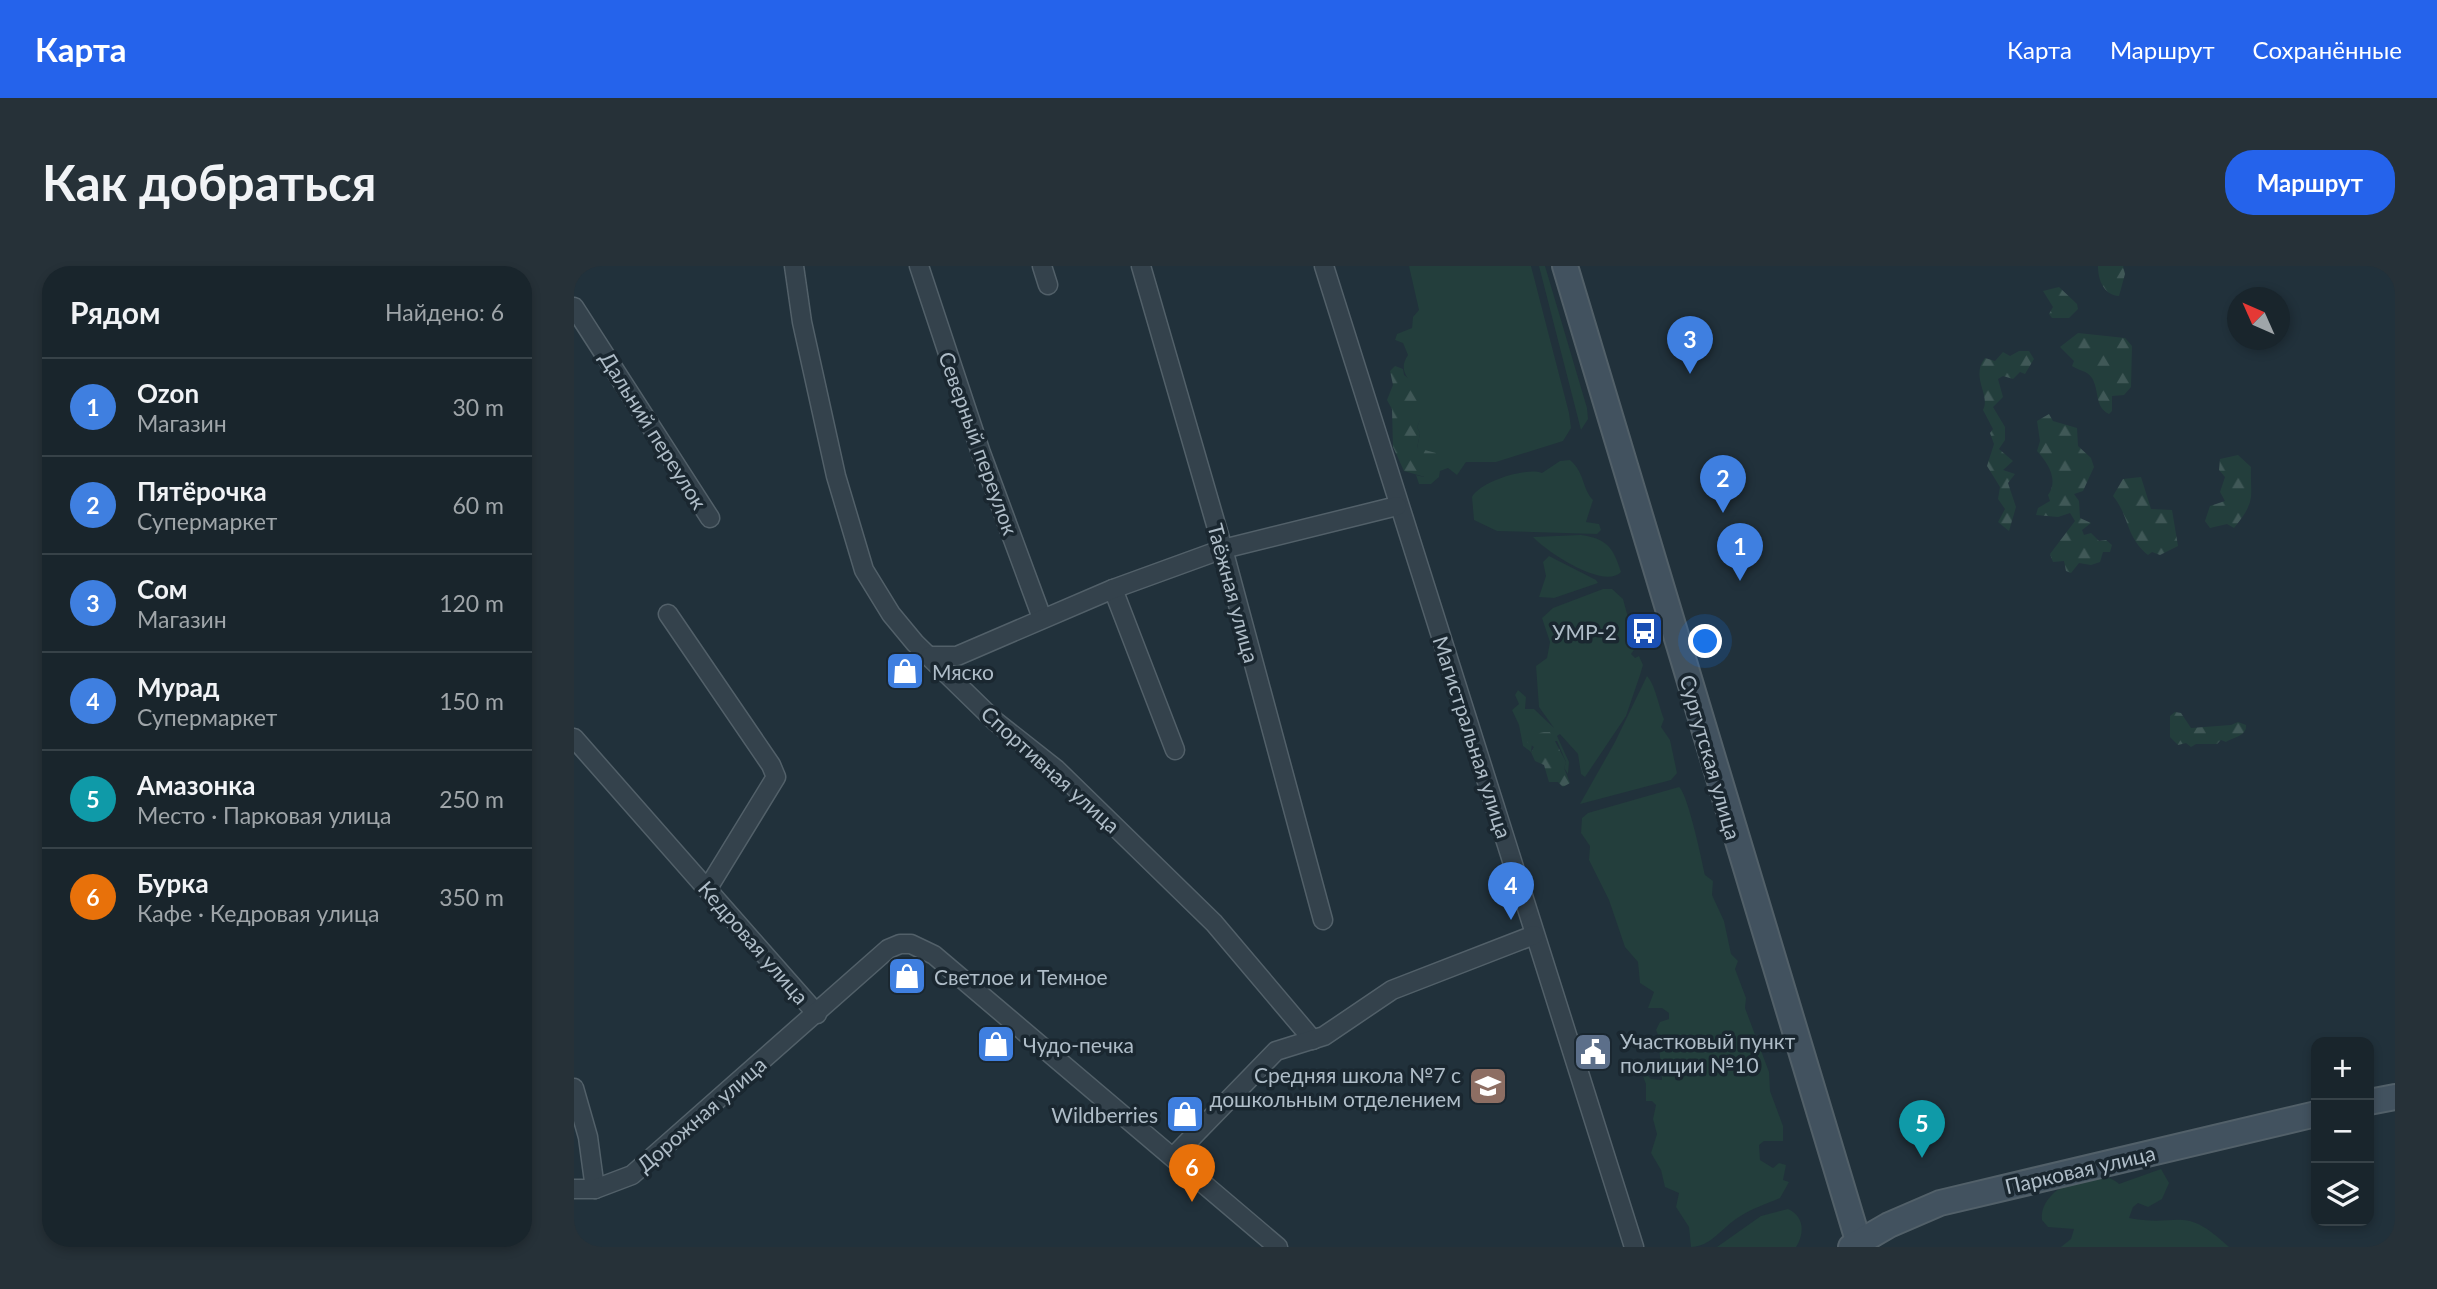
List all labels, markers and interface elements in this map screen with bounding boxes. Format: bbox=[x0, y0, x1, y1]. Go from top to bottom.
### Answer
text: Карта bbox=[35, 29, 126, 69]
text: Карта bbox=[2007, 35, 2072, 64]
text: Маршрут bbox=[2110, 35, 2215, 64]
text: Сохранённые bbox=[2253, 35, 2402, 64]
button: Маршрут bbox=[2225, 150, 2395, 215]
text: Как добраться bbox=[42, 153, 376, 211]
north arrow bbox=[2227, 287, 2290, 350]
text: Рядом bbox=[70, 294, 160, 330]
text: Найдено: 6 bbox=[385, 298, 504, 326]
pin: 3 bbox=[1667, 316, 1713, 374]
street label: Дальний переулок bbox=[595, 347, 713, 513]
street label: Северный переулок bbox=[934, 348, 1024, 538]
text: Ozon bbox=[137, 377, 199, 409]
text: 1 bbox=[86, 393, 100, 421]
text: 30 m bbox=[453, 393, 504, 421]
text: Магазин bbox=[137, 409, 227, 437]
pin: 2 bbox=[1700, 455, 1746, 513]
text: Пятёрочка bbox=[137, 475, 267, 507]
text: 2 bbox=[86, 491, 100, 519]
text: 60 m bbox=[453, 491, 504, 519]
text: Супермаркет bbox=[137, 507, 277, 535]
street label: Таёжная улица bbox=[1203, 521, 1265, 665]
pin: 1 bbox=[1717, 523, 1763, 581]
text: Сом bbox=[137, 573, 188, 605]
text: 3 bbox=[86, 589, 100, 617]
text: 120 m bbox=[439, 589, 504, 617]
text: Магазин bbox=[137, 605, 227, 633]
bus stop icon: УМР-2 bbox=[1623, 610, 1665, 652]
place label: УМР-2 bbox=[1552, 619, 1617, 644]
your location bbox=[1688, 624, 1722, 658]
street label: Магистральная улица bbox=[1429, 633, 1517, 841]
shop icon: Мяско bbox=[884, 650, 926, 692]
place label: Мяско bbox=[932, 659, 994, 684]
text: Мурад bbox=[137, 671, 219, 703]
street label: Сургутская улица bbox=[1676, 672, 1746, 842]
text: 4 bbox=[86, 687, 100, 715]
text: 150 m bbox=[439, 687, 504, 715]
street label: Спортивная улица bbox=[977, 700, 1125, 838]
text: Супермаркет bbox=[137, 703, 277, 731]
text: Амазонка bbox=[137, 769, 256, 801]
text: 5 bbox=[86, 785, 100, 813]
text: 250 m bbox=[439, 785, 504, 813]
text: Место · Парковая улица bbox=[137, 801, 391, 829]
pin: 4 bbox=[1488, 862, 1534, 920]
text: Бурка bbox=[137, 867, 209, 899]
street label: Кедровая улица bbox=[694, 875, 814, 1009]
text: 6 bbox=[86, 883, 100, 911]
text: 350 m bbox=[439, 883, 504, 911]
text: Кафе · Кедровая улица bbox=[137, 899, 379, 927]
shop icon: Светлое и Темное bbox=[886, 955, 928, 997]
place label: Светлое и Темное bbox=[934, 964, 1108, 989]
shop icon: Чудо-печка bbox=[975, 1023, 1017, 1065]
place label: Участковый пункт полиции №10 bbox=[1620, 1028, 1796, 1077]
public building icon: Участковый пункт полиции №10 bbox=[1572, 1031, 1614, 1073]
place label: Чудо-печка bbox=[1023, 1032, 1134, 1057]
map controls bbox=[2311, 1037, 2374, 1226]
button: + bbox=[2311, 1037, 2374, 1100]
street label: Дорожная улица bbox=[631, 1051, 771, 1177]
place label: Средняя школа №7 с дошкольным отделением bbox=[1209, 1062, 1461, 1111]
school or university icon: Средняя школа №7 с дошкольным отделением bbox=[1467, 1065, 1509, 1107]
shop icon: Wildberries bbox=[1164, 1093, 1206, 1135]
pin: 5 bbox=[1899, 1100, 1945, 1158]
button: − bbox=[2311, 1100, 2374, 1163]
place label: Wildberries bbox=[1051, 1102, 1158, 1127]
street label: Парковая улица bbox=[2002, 1140, 2158, 1198]
pin: 6 bbox=[1169, 1144, 1215, 1202]
button: layers bbox=[2311, 1163, 2374, 1226]

